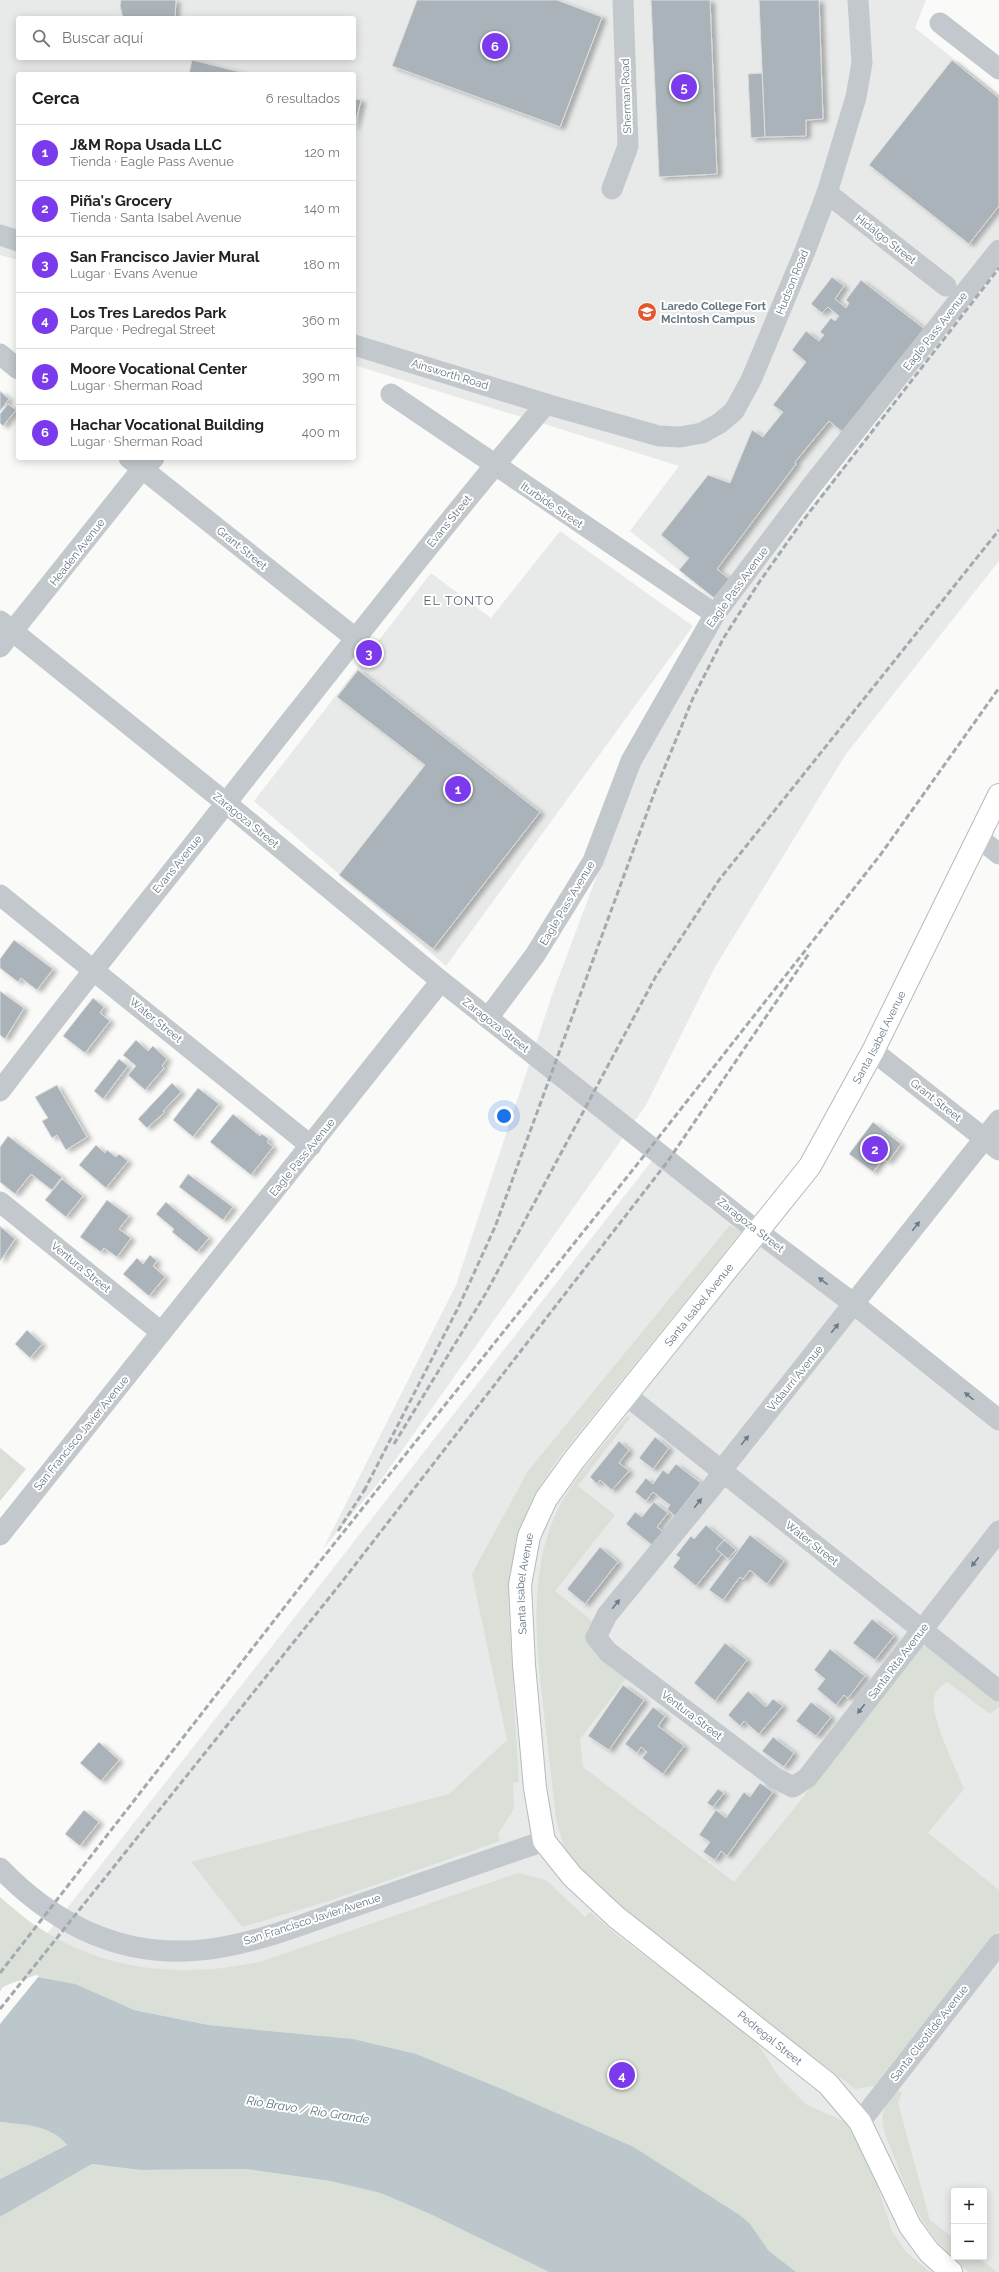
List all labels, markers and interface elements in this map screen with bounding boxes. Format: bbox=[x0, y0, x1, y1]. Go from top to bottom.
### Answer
search box bbox=[16, 16, 356, 60]
icon: search bbox=[30, 27, 52, 49]
text: Buscar aquí bbox=[62, 29, 143, 47]
pin: 6 bbox=[482, 31, 508, 61]
street label: Sherman Road bbox=[619, 58, 634, 134]
pin: 5 bbox=[671, 72, 697, 102]
text: Cerca bbox=[32, 88, 80, 108]
text: 6 resultados bbox=[266, 91, 340, 106]
text: J&M Ropa Usada LLC bbox=[70, 136, 222, 154]
text: 1 bbox=[42, 145, 48, 160]
text: 120 m bbox=[304, 145, 340, 160]
text: Tienda · Eagle Pass Avenue bbox=[70, 154, 234, 169]
text: Piña's Grocery bbox=[70, 192, 172, 210]
text: 2 bbox=[41, 201, 49, 216]
text: 140 m bbox=[304, 201, 340, 216]
text: Tienda · Santa Isabel Avenue bbox=[70, 210, 241, 225]
street label: Hidalgo Street bbox=[853, 212, 919, 267]
text: San Francisco Javier Mural bbox=[70, 248, 260, 266]
street label: Hudson Road bbox=[774, 248, 811, 317]
text: 3 bbox=[41, 257, 49, 272]
text: 180 m bbox=[304, 257, 340, 272]
text: Lugar · Evans Avenue bbox=[70, 266, 198, 281]
street label: Eagle Pass Avenue bbox=[901, 289, 970, 373]
place label: Laredo College Fort McIntosh Campus bbox=[661, 300, 767, 326]
school or university icon: Laredo College Fort McIntosh Campus bbox=[636, 301, 658, 323]
text: Los Tres Laredos Park bbox=[70, 304, 226, 322]
text: 4 bbox=[41, 313, 49, 328]
text: 360 m bbox=[302, 313, 340, 328]
text: Parque · Pedregal Street bbox=[70, 322, 215, 337]
street label: Ainsworth Road bbox=[410, 357, 490, 392]
text: Moore Vocational Center bbox=[70, 360, 247, 378]
text: 5 bbox=[41, 369, 49, 384]
text: 390 m bbox=[302, 369, 340, 384]
text: Lugar · Sherman Road bbox=[70, 378, 203, 393]
text: Hachar Vocational Building bbox=[70, 416, 264, 434]
text: 6 bbox=[41, 425, 49, 440]
text: 400 m bbox=[302, 425, 340, 440]
text: Lugar · Sherman Road bbox=[70, 434, 203, 449]
street label: Iturbide Street bbox=[518, 480, 586, 531]
street label: Evans Street bbox=[424, 492, 475, 550]
street label: Headen Avenue bbox=[47, 516, 108, 588]
street label: Grant Street bbox=[214, 524, 270, 573]
street label: Eagle Pass Avenue bbox=[704, 544, 771, 630]
district label: EL TONTO bbox=[424, 593, 494, 608]
pin: 3 bbox=[356, 638, 382, 668]
pin: 1 bbox=[445, 774, 471, 804]
street label: Zaragoza Street bbox=[210, 790, 281, 851]
street label: Evans Avenue bbox=[150, 832, 205, 896]
street label: Eagle Pass Avenue bbox=[537, 858, 598, 948]
street label: Santa Isabel Avenue bbox=[850, 988, 909, 1086]
street label: Water Street bbox=[127, 995, 185, 1046]
street label: Zaragoza Street bbox=[460, 995, 532, 1056]
street label: Grant Street bbox=[908, 1076, 964, 1125]
your location bbox=[494, 1106, 514, 1126]
street label: Eagle Pass Avenue bbox=[267, 1115, 338, 1199]
pin: 2 bbox=[862, 1134, 888, 1164]
street label: Zaragoza Street bbox=[715, 1195, 787, 1256]
one-way arrow bbox=[911, 1220, 920, 1231]
street label: Ventura Street bbox=[48, 1239, 113, 1296]
street label: Santa Isabel Avenue bbox=[662, 1260, 737, 1349]
one-way arrow bbox=[817, 1276, 828, 1285]
one-way arrow bbox=[831, 1322, 839, 1333]
street label: Vidaurri Avenue bbox=[765, 1343, 826, 1414]
street label: San Francisco Javier Avenue bbox=[31, 1373, 132, 1493]
one-way arrow bbox=[963, 1392, 974, 1400]
one-way arrow bbox=[741, 1435, 749, 1446]
one-way arrow bbox=[694, 1498, 702, 1509]
street label: Water Street bbox=[783, 1519, 841, 1568]
street label: Santa Isabel Avenue bbox=[514, 1530, 537, 1635]
one-way arrow bbox=[971, 1556, 979, 1567]
one-way arrow bbox=[611, 1599, 620, 1610]
street label: Santa Rita Avenue bbox=[866, 1620, 932, 1702]
street label: Ventura Street bbox=[659, 1688, 725, 1743]
one-way arrow bbox=[857, 1703, 866, 1714]
street label: San Francisco Javier Avenue bbox=[242, 1891, 383, 1948]
street label: Santa Cleotilde Avenue bbox=[888, 1982, 971, 2084]
street label: Pedregal Street bbox=[735, 2008, 805, 2068]
pin: 4 bbox=[609, 2060, 635, 2090]
water label: Río Bravo / Rio Grande bbox=[246, 2093, 371, 2127]
map controls bbox=[951, 2188, 987, 2260]
button: + bbox=[951, 2188, 987, 2224]
button: − bbox=[951, 2224, 987, 2260]

